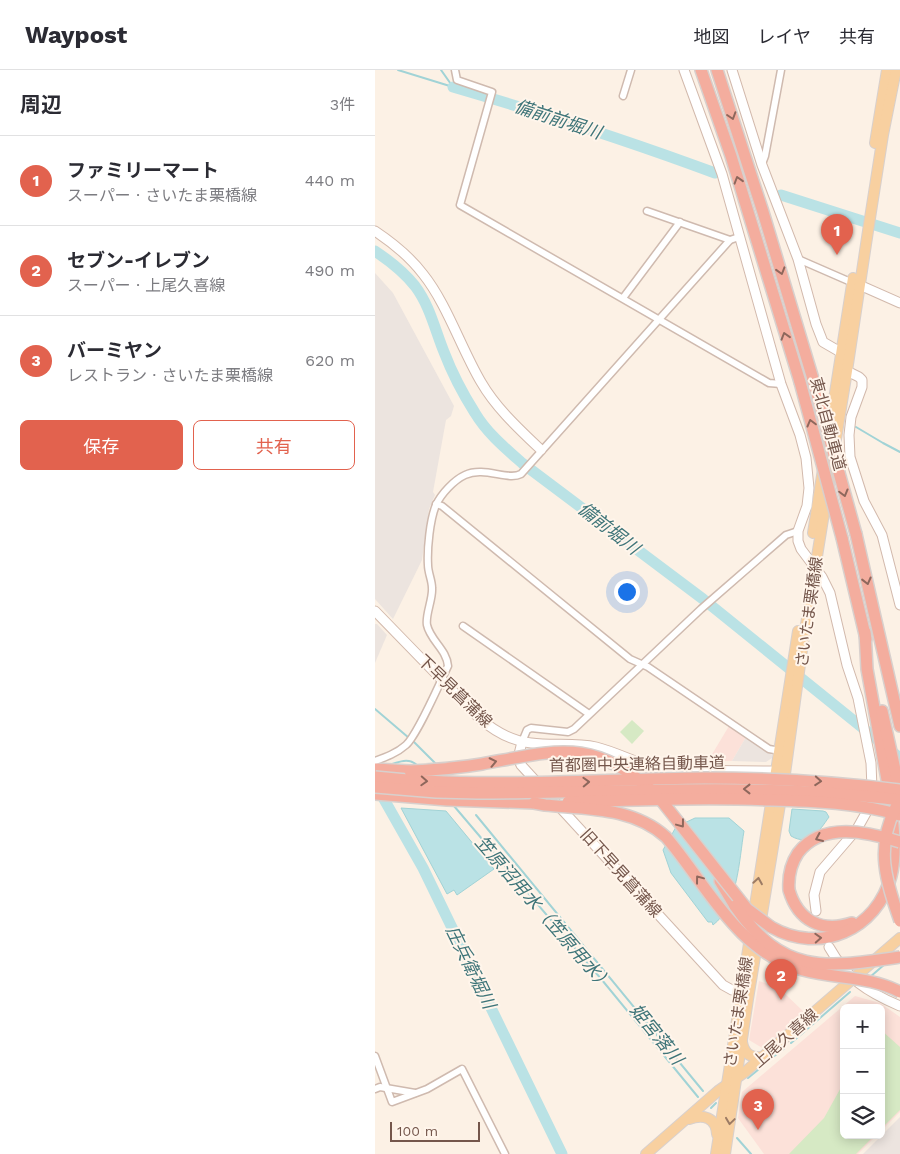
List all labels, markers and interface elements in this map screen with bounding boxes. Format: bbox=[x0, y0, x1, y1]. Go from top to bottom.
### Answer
text: Waypost bbox=[25, 21, 127, 49]
text: 地図 bbox=[694, 26, 730, 47]
text: レイヤ bbox=[758, 26, 811, 47]
text: 共有 bbox=[839, 26, 875, 47]
text: 周辺 bbox=[20, 92, 62, 117]
text: 3件 bbox=[330, 95, 355, 114]
water label: 備前前堀川 bbox=[512, 95, 606, 144]
one-way arrow bbox=[726, 112, 736, 120]
text: ファミリーマート bbox=[67, 159, 219, 182]
text: 1 bbox=[33, 171, 39, 190]
text: 440 m bbox=[305, 171, 355, 190]
one-way arrow bbox=[734, 177, 744, 185]
text: スーパー · さいたま栗橋線 bbox=[67, 186, 257, 205]
pin: 1 bbox=[821, 214, 853, 255]
text: セブン-イレブン bbox=[67, 249, 210, 272]
text: 2 bbox=[31, 261, 41, 280]
text: 490 m bbox=[305, 261, 355, 280]
one-way arrow bbox=[776, 266, 786, 275]
text: スーパー · 上尾久喜線 bbox=[67, 276, 225, 295]
one-way arrow bbox=[781, 332, 791, 340]
text: バーミヤン bbox=[67, 339, 162, 362]
text: 3 bbox=[31, 351, 41, 370]
text: 620 m bbox=[305, 351, 355, 370]
text: レストラン · さいたま栗橋線 bbox=[67, 366, 273, 385]
street label: 東北自動車道 bbox=[806, 375, 850, 473]
one-way arrow bbox=[806, 419, 817, 428]
button: 保存 bbox=[20, 420, 183, 470]
button: 共有 bbox=[193, 420, 355, 470]
one-way arrow bbox=[839, 489, 849, 497]
water label: 備前堀川 bbox=[574, 498, 645, 560]
street label: さいたま栗橋線 bbox=[792, 555, 826, 669]
one-way arrow bbox=[861, 577, 872, 586]
your location bbox=[614, 579, 640, 605]
street label: 下早見菖蒲線 bbox=[414, 651, 496, 731]
street label: 首都圏中央連絡自動車道 bbox=[549, 753, 725, 775]
one-way arrow bbox=[488, 757, 497, 767]
one-way arrow bbox=[420, 776, 428, 787]
one-way arrow bbox=[582, 776, 590, 787]
one-way arrow bbox=[815, 776, 823, 787]
one-way arrow bbox=[743, 784, 750, 794]
one-way arrow bbox=[675, 818, 684, 828]
street label: 旧下早見菖蒲線 bbox=[576, 825, 666, 921]
water label: 笠原沼用水（笠原用水） bbox=[471, 831, 617, 995]
one-way arrow bbox=[815, 831, 824, 842]
one-way arrow bbox=[696, 876, 704, 885]
one-way arrow bbox=[752, 877, 763, 885]
water label: 庄兵衛堀川 bbox=[442, 922, 501, 1014]
one-way arrow bbox=[814, 932, 822, 943]
street label: さいたま栗橋線 bbox=[720, 955, 756, 1069]
pin: 2 bbox=[765, 959, 797, 1000]
water label: 姫宮落川 bbox=[626, 999, 689, 1070]
map controls bbox=[840, 1004, 885, 1139]
button: + bbox=[840, 1004, 885, 1049]
street label: 上尾久喜線 bbox=[749, 1005, 821, 1071]
button: − bbox=[840, 1049, 885, 1094]
pin: 3 bbox=[742, 1089, 774, 1130]
button: layers bbox=[840, 1094, 885, 1139]
one-way arrow bbox=[725, 1117, 736, 1125]
scale bar bbox=[390, 1119, 480, 1142]
text: 100 m bbox=[397, 1123, 438, 1139]

